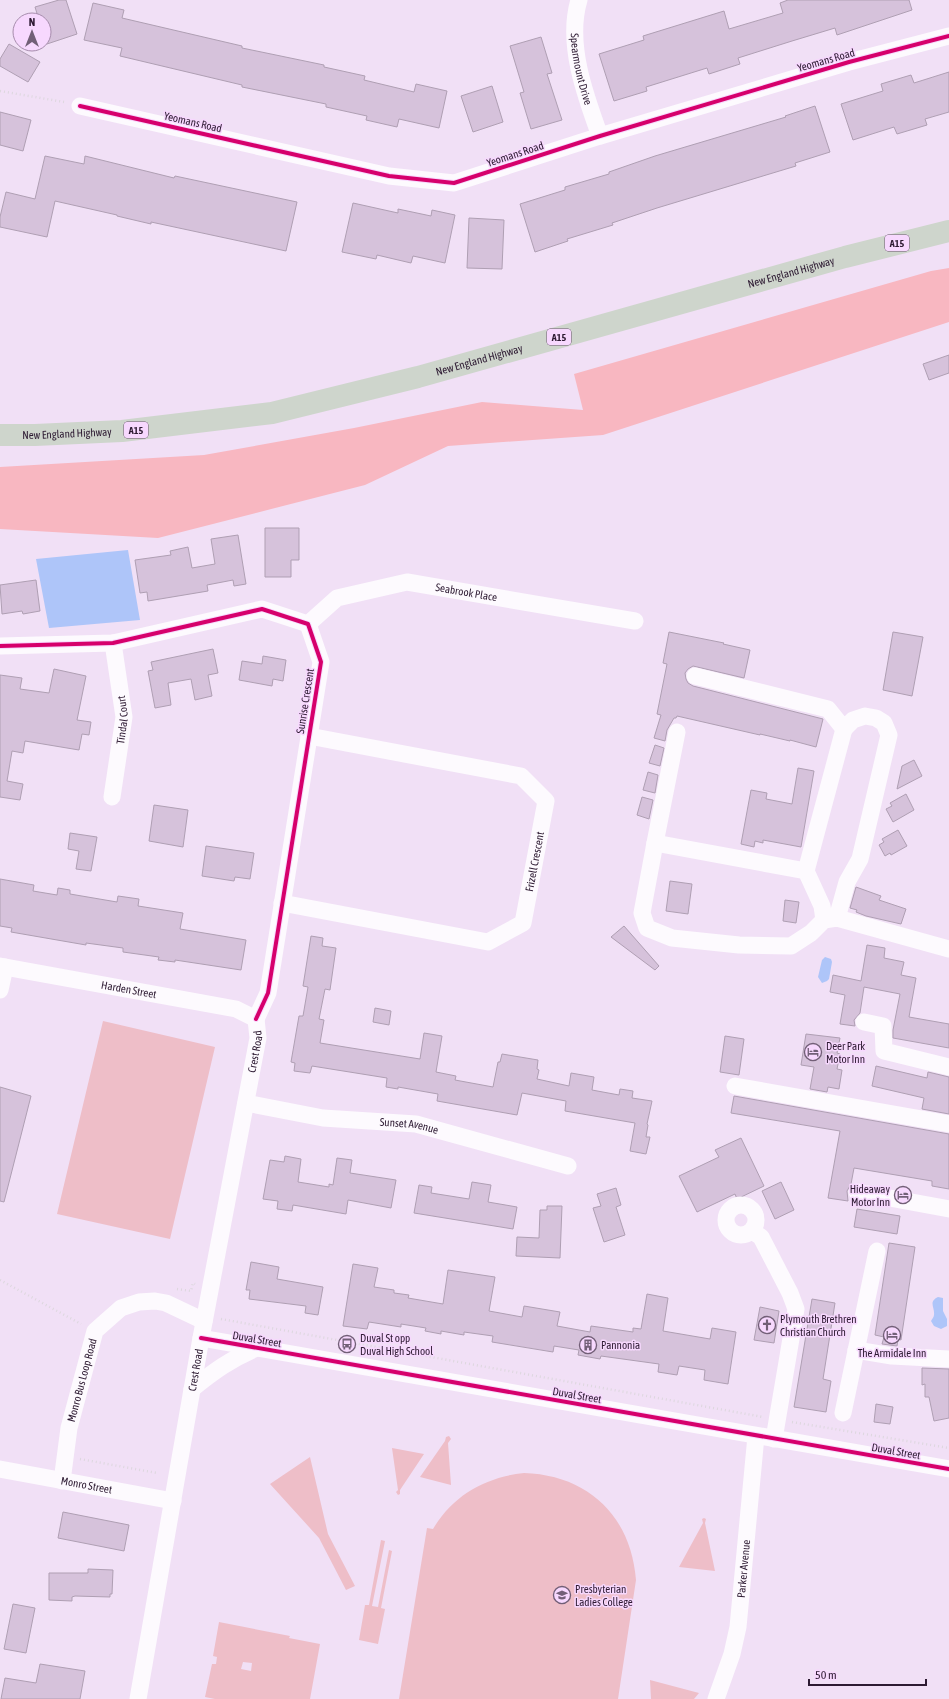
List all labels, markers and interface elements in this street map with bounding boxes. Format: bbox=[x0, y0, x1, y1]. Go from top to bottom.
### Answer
north arrow bbox=[12, 12, 52, 52]
text: N bbox=[29, 16, 35, 28]
street label: Spearmount Drive bbox=[569, 33, 595, 106]
street label: Yeomans Road bbox=[796, 46, 856, 74]
street label: Yeomans Road bbox=[163, 110, 223, 134]
street label: Yeomans Road bbox=[485, 139, 545, 169]
road number: A15 bbox=[885, 235, 909, 251]
street label: New England Highway bbox=[746, 254, 836, 290]
road number: A15 bbox=[547, 329, 571, 345]
street label: New England Highway bbox=[434, 342, 524, 378]
road number: A15 bbox=[124, 422, 148, 438]
street label: New England Highway bbox=[22, 425, 112, 441]
street label: Seabrook Place bbox=[435, 581, 498, 603]
street label: Sunrise Crescent bbox=[294, 667, 316, 735]
street label: Tindal Court bbox=[114, 695, 130, 745]
street label: Frizell Crescent bbox=[523, 831, 546, 893]
street label: Harden Street bbox=[100, 979, 158, 1000]
street label: Crest Road bbox=[246, 1030, 264, 1074]
place label: Deer Park Motor Inn bbox=[826, 1040, 865, 1065]
hotel icon: Deer Park Motor Inn bbox=[803, 1042, 823, 1062]
street label: Sunset Avenue bbox=[379, 1116, 440, 1136]
place label: Hideaway Motor Inn bbox=[850, 1183, 890, 1208]
hotel icon: Hideaway Motor Inn bbox=[893, 1185, 913, 1205]
place label: Plymouth Brethren Christian Church bbox=[780, 1313, 857, 1338]
church icon: Plymouth Brethren Christian Church bbox=[757, 1315, 777, 1335]
hotel icon: The Armidale Inn bbox=[882, 1325, 902, 1345]
street label: Duval Street bbox=[232, 1329, 282, 1349]
place label: Duval St opp Duval High School bbox=[360, 1332, 433, 1357]
bus stop icon: Duval St opp Duval High School bbox=[337, 1334, 357, 1354]
building icon: Pannonia bbox=[578, 1335, 598, 1355]
street label: Monro Bus Loop Road bbox=[65, 1337, 99, 1423]
place label: Pannonia bbox=[601, 1339, 640, 1351]
place label: The Armidale Inn bbox=[858, 1347, 926, 1359]
street label: Crest Road bbox=[186, 1348, 205, 1392]
street label: Duval Street bbox=[552, 1385, 602, 1405]
street label: Duval Street bbox=[871, 1441, 921, 1461]
street label: Monro Street bbox=[60, 1474, 113, 1496]
street label: Parker Avenue bbox=[735, 1539, 752, 1598]
place label: Presbyterian Ladies College bbox=[575, 1583, 633, 1608]
school or university icon: Presbyterian Ladies College bbox=[552, 1585, 572, 1605]
scale bar bbox=[809, 1661, 926, 1687]
text: 50 m bbox=[815, 1668, 837, 1682]

